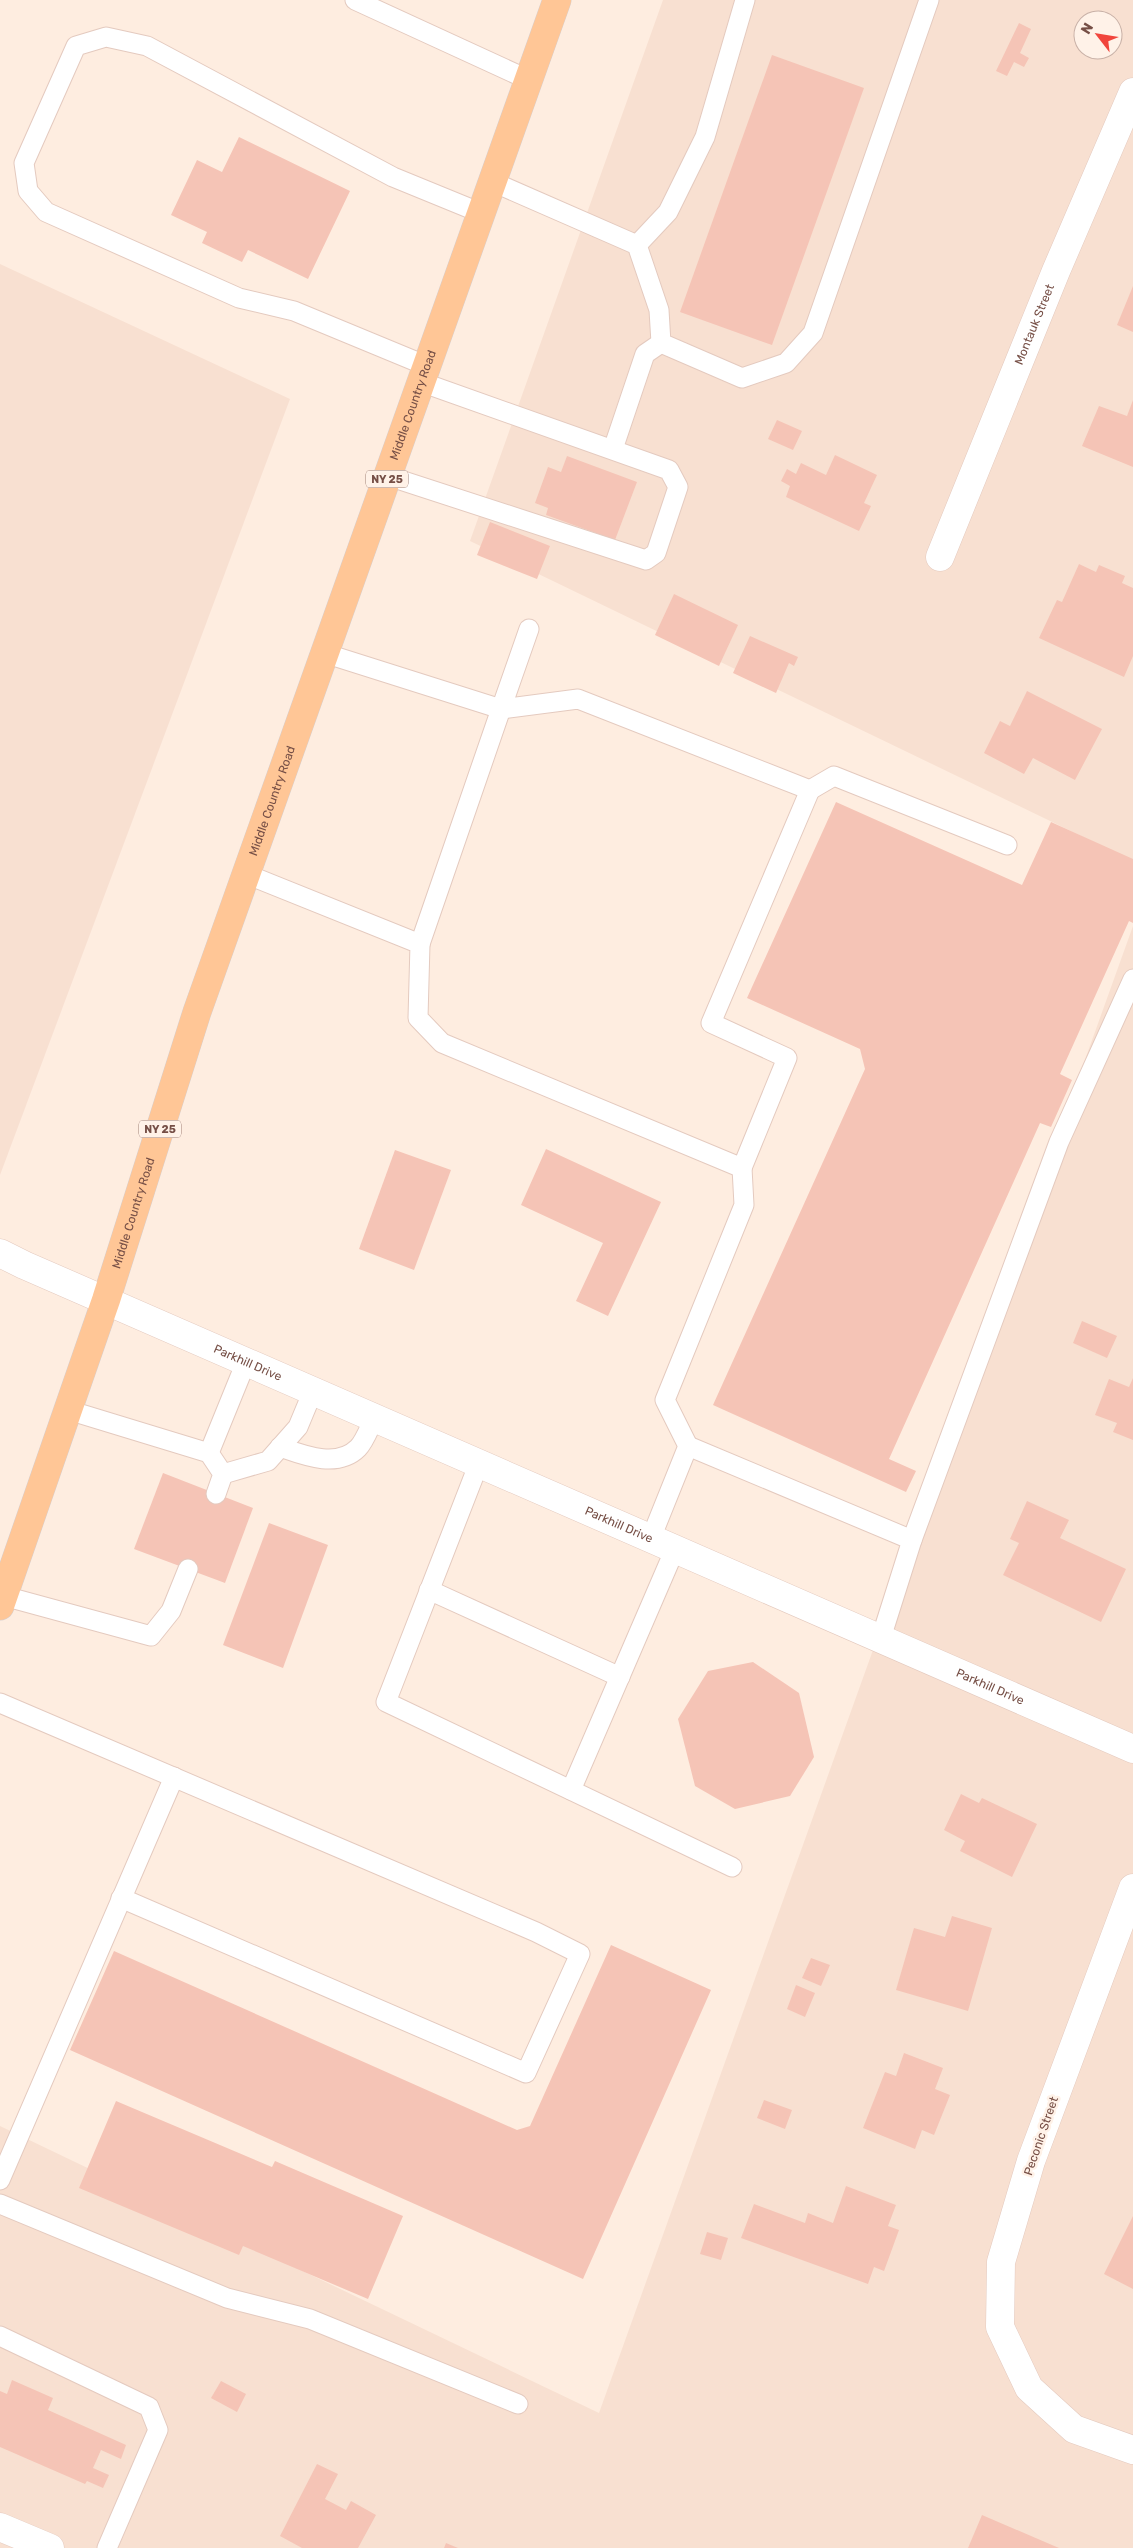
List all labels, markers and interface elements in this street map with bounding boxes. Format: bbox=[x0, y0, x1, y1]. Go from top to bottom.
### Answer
north arrow bbox=[1073, 10, 1123, 60]
text: N bbox=[1077, 20, 1097, 37]
street label: Montauk Street bbox=[1012, 282, 1057, 367]
street label: Middle Country Road bbox=[387, 348, 439, 462]
road number: NY 25 bbox=[366, 470, 408, 488]
street label: Middle Country Road bbox=[246, 744, 298, 858]
road number: NY 25 bbox=[139, 1120, 181, 1138]
street label: Middle Country Road bbox=[109, 1156, 158, 1270]
street label: Parkhill Drive bbox=[212, 1342, 284, 1384]
street label: Parkhill Drive bbox=[583, 1504, 655, 1546]
street label: Parkhill Drive bbox=[954, 1666, 1027, 1708]
street label: Peconic Street bbox=[1021, 2095, 1061, 2177]

